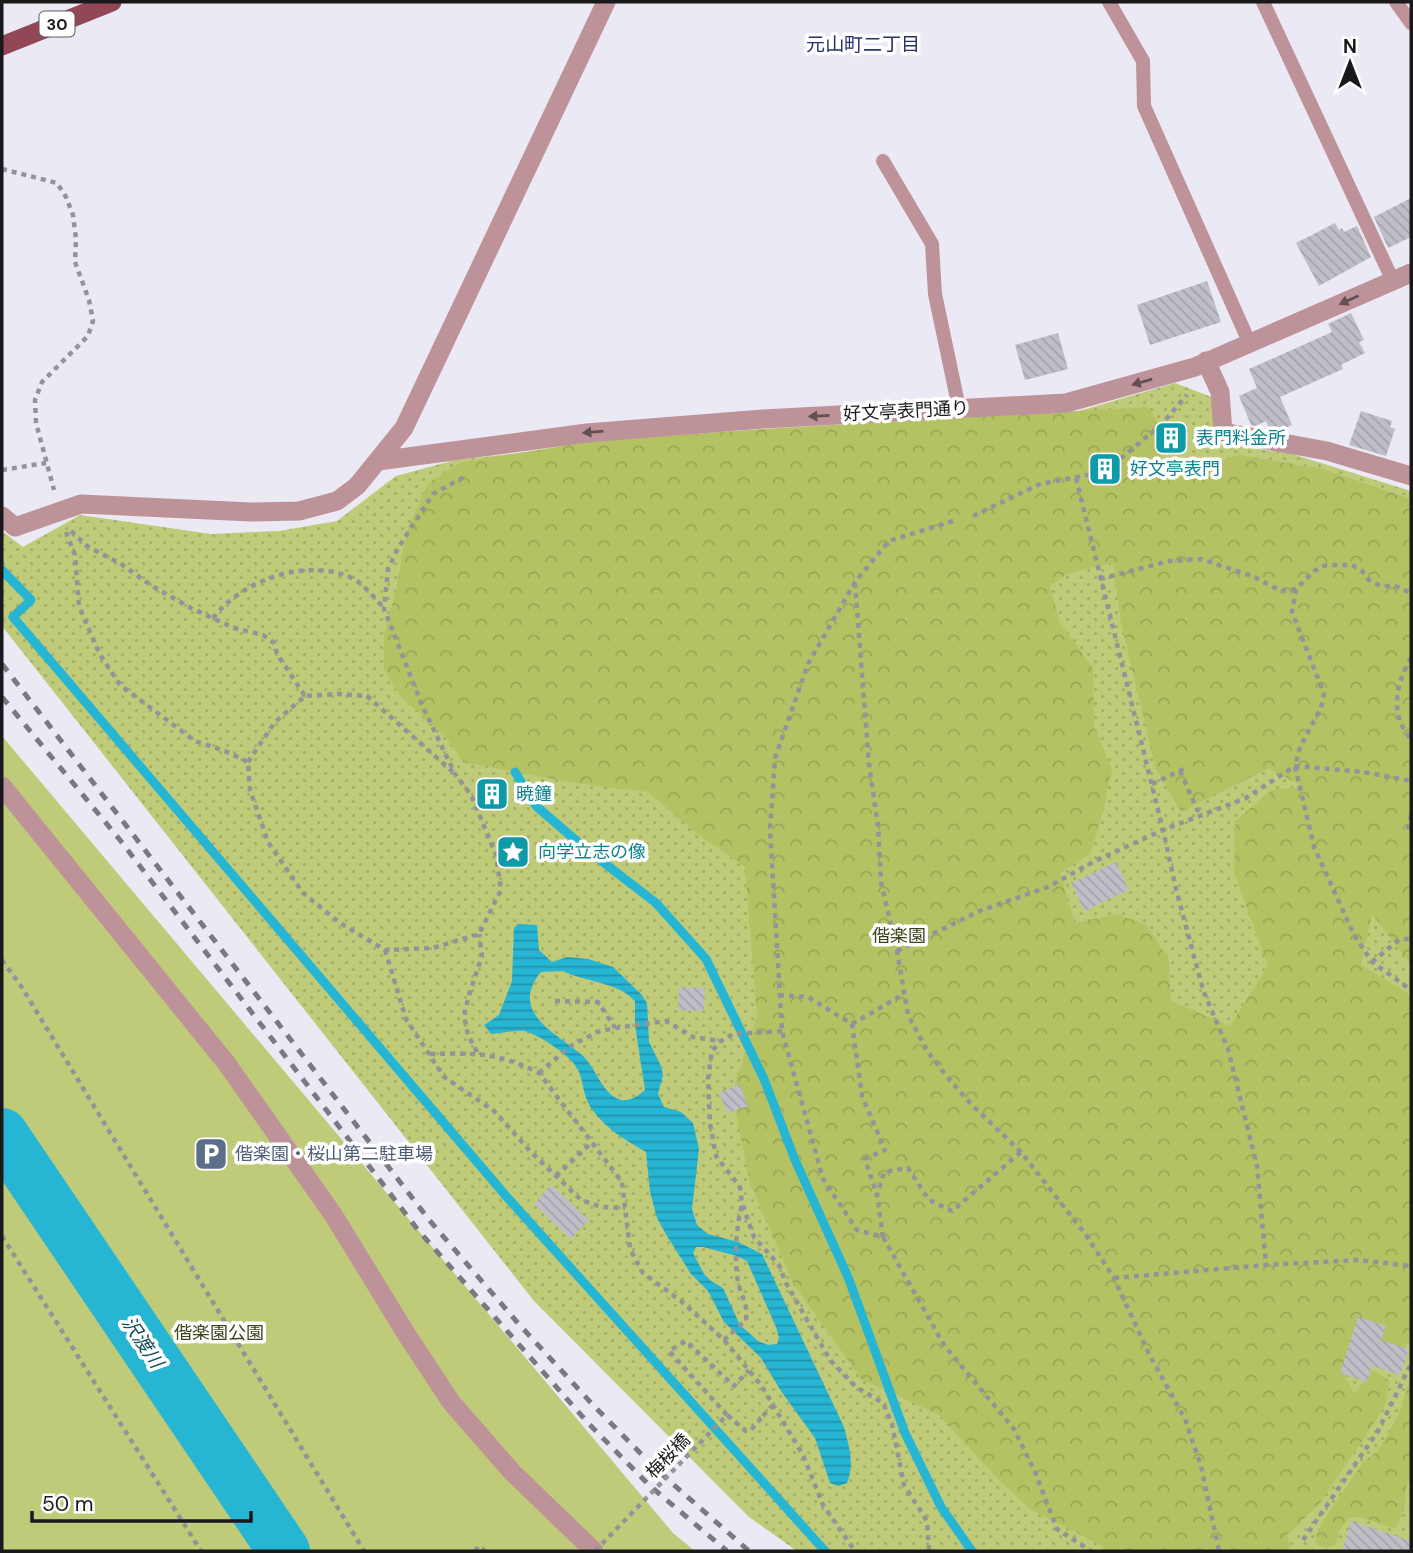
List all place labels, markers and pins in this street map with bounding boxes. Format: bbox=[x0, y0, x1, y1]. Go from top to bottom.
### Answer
building icon: 表門料金所 bbox=[1152, 419, 1190, 457]
place label: 表門料金所 bbox=[1196, 426, 1286, 450]
building icon: 好文亭表門 bbox=[1086, 450, 1124, 488]
place label: 好文亭表門 bbox=[1130, 457, 1220, 481]
building icon: 暁鐘 bbox=[473, 775, 511, 813]
place label: 暁鐘 bbox=[516, 782, 552, 806]
place icon: 向学立志の像 bbox=[494, 833, 532, 871]
place label: 向学立志の像 bbox=[538, 840, 646, 864]
parking icon: 偕楽園・桜山第二駐車場 bbox=[192, 1135, 230, 1173]
place label: 偕楽園・桜山第二駐車場 bbox=[235, 1142, 433, 1166]

